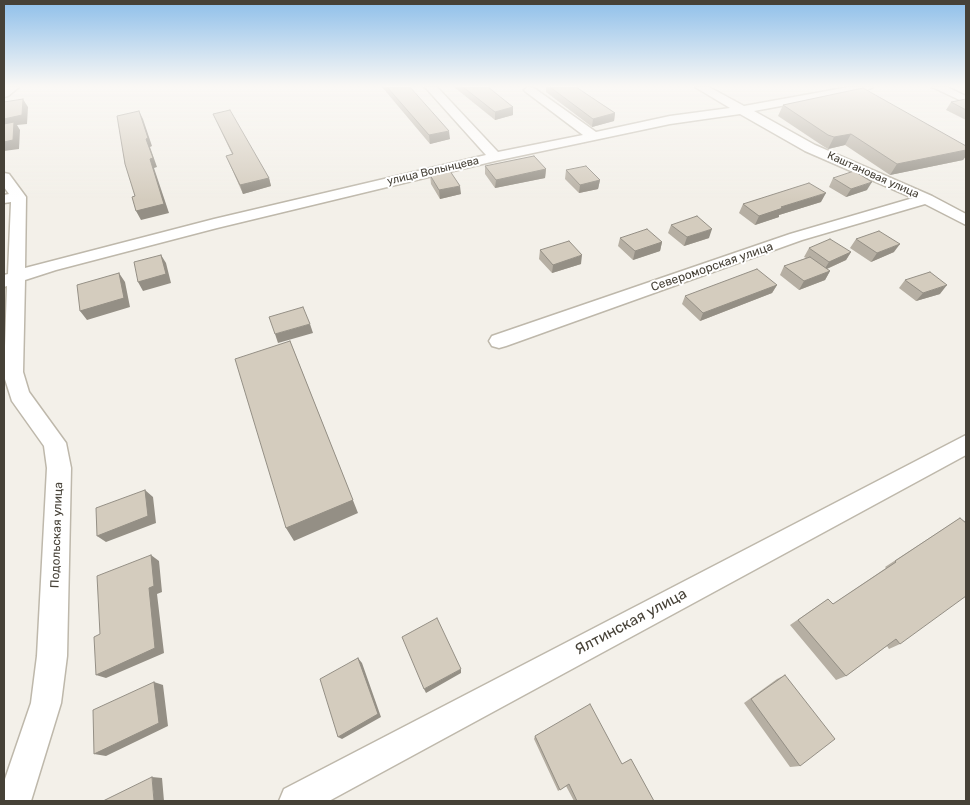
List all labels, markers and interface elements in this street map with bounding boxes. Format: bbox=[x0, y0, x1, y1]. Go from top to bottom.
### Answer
street label: Каштановая улица bbox=[825, 149, 921, 201]
street label: улица Волынцева bbox=[386, 154, 480, 188]
street label: Североморская улица bbox=[649, 239, 775, 295]
street label: Подольская улица bbox=[48, 482, 66, 588]
street label: Ялтинская улица bbox=[572, 585, 690, 659]

